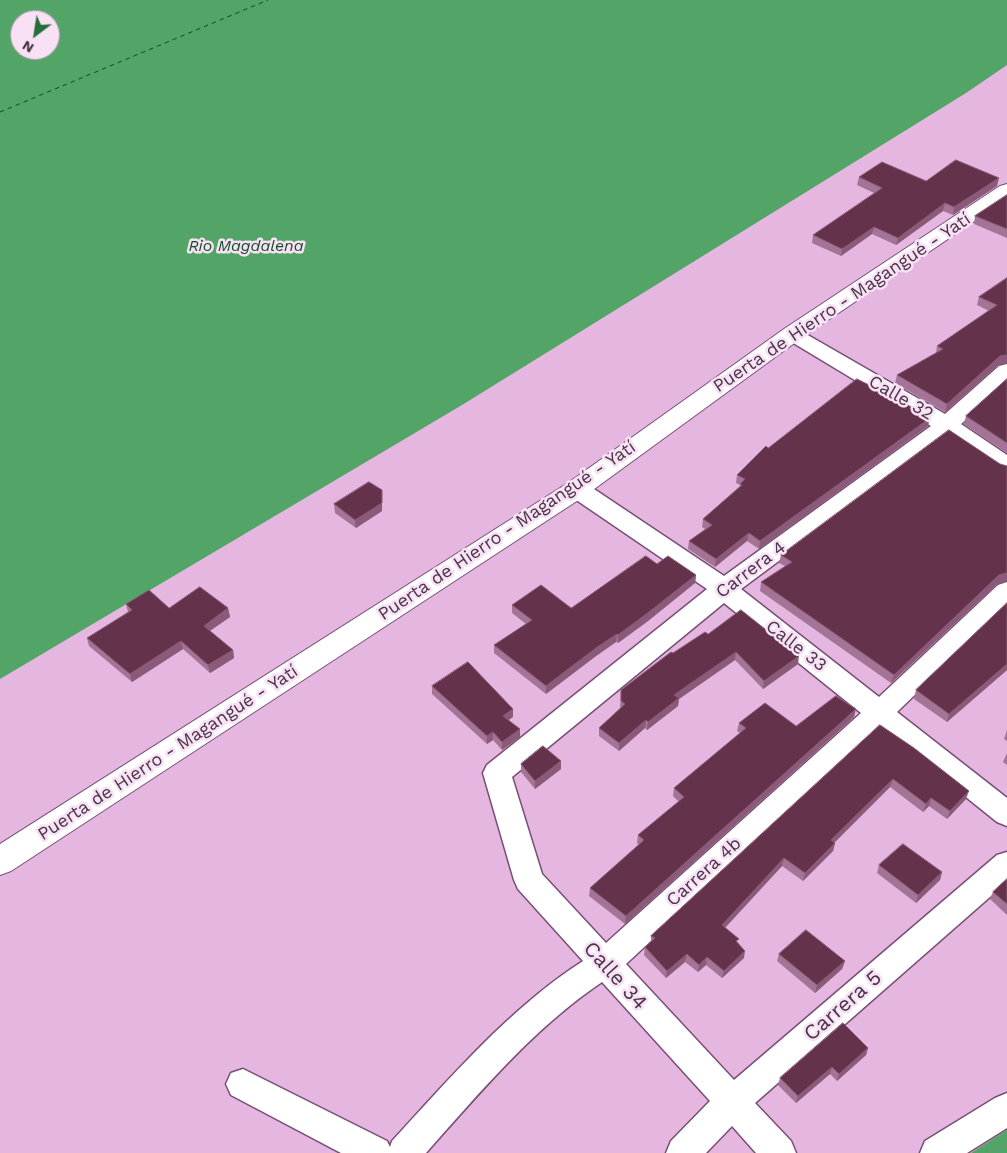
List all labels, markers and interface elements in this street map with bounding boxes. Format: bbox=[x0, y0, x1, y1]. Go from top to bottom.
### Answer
north arrow bbox=[10, 10, 60, 60]
text: N bbox=[19, 37, 36, 57]
street label: Puerta de Hierro - Magangué - Yatí bbox=[709, 209, 975, 397]
water label: Rio Magdalena bbox=[189, 236, 303, 256]
street label: Calle 32 bbox=[865, 371, 937, 425]
street label: Puerta de Hierro - Magangué - Yatí bbox=[374, 437, 640, 625]
street label: Carrera 4 bbox=[712, 537, 790, 603]
street label: Calle 33 bbox=[761, 616, 831, 676]
street label: Puerta de Hierro - Magangué - Yatí bbox=[34, 661, 302, 845]
street label: Carrera 4b bbox=[662, 833, 746, 911]
street label: Calle 34 bbox=[578, 937, 652, 1015]
street label: Carrera 5 bbox=[799, 965, 887, 1047]

